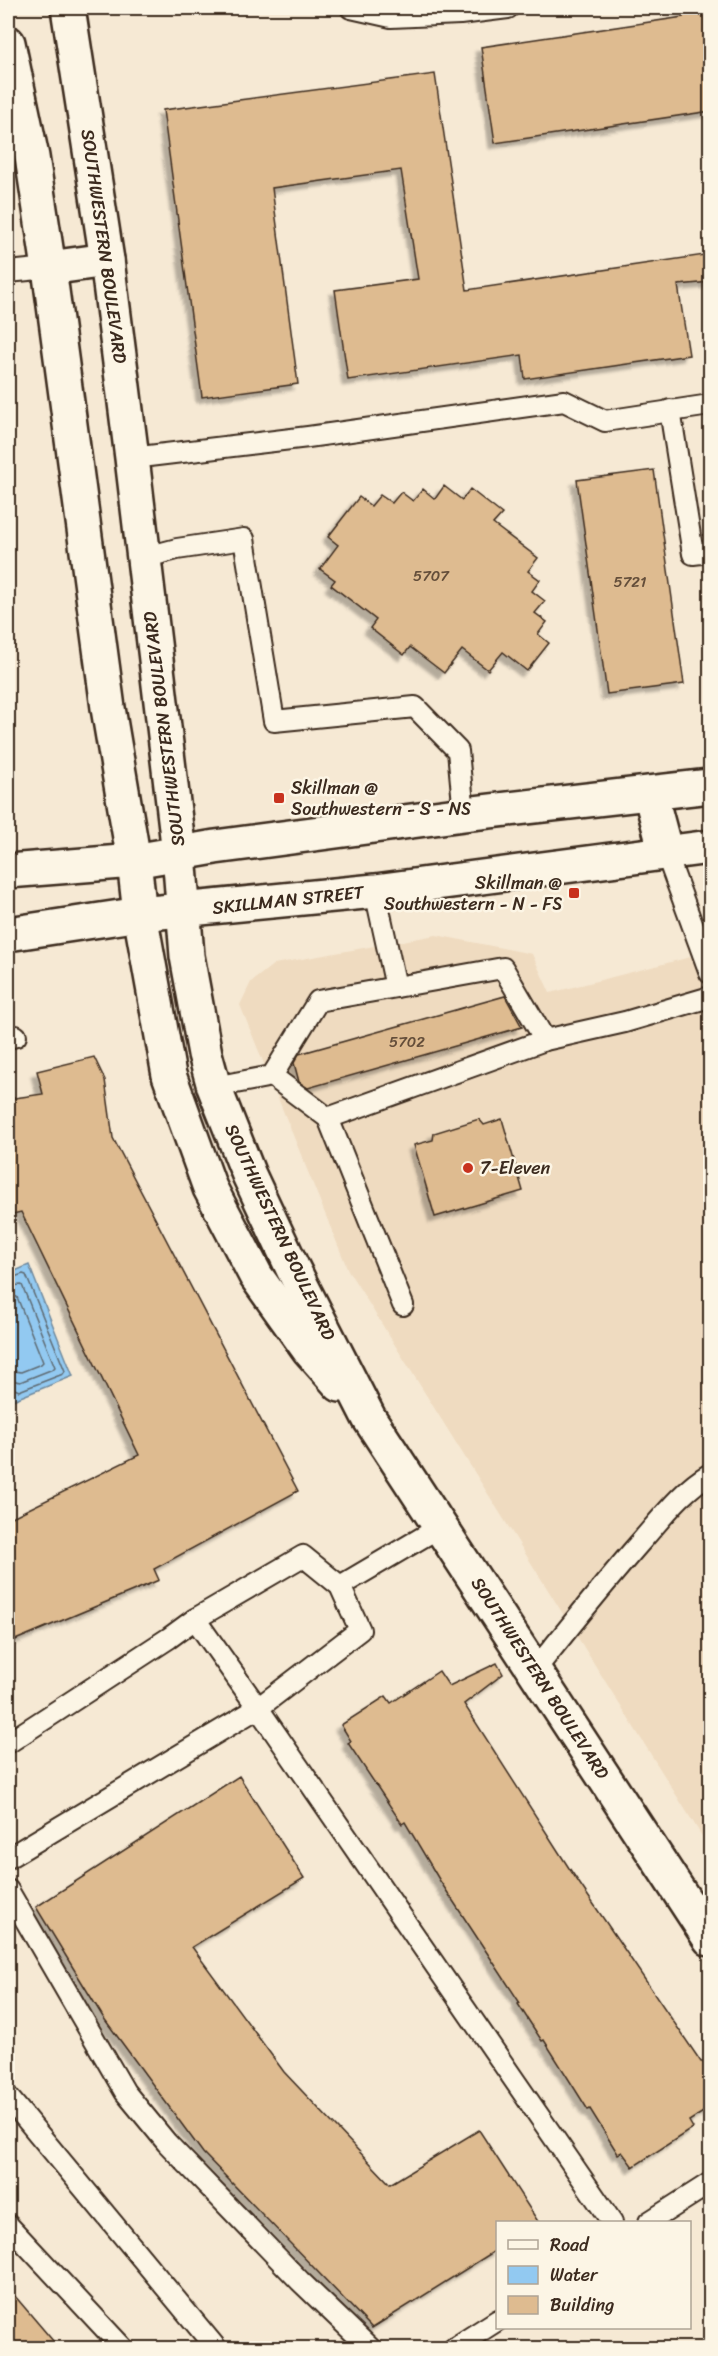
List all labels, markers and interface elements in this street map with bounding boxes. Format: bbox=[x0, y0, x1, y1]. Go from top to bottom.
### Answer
street label: SOUTHWESTERN BOULEVARD bbox=[72, 127, 136, 365]
house number: 5707 bbox=[413, 563, 450, 589]
house number: 5721 bbox=[614, 569, 646, 595]
street label: SOUTHWESTERN BOULEVARD bbox=[134, 610, 194, 848]
place label: Skillman @ Southwestern - S - NS bbox=[291, 772, 471, 825]
marker: Skillman @ Southwestern - S - NS bbox=[272, 791, 286, 805]
place label: Skillman @ Southwestern - N - FS bbox=[384, 867, 562, 920]
street label: SKILLMAN STREET bbox=[211, 876, 366, 924]
marker: Skillman @ Southwestern - N - FS bbox=[567, 886, 581, 900]
house number: 5702 bbox=[389, 1029, 425, 1055]
street label: SOUTHWESTERN BOULEVARD bbox=[216, 1118, 345, 1346]
place label: 7-Eleven bbox=[480, 1152, 551, 1184]
marker: 7-Eleven bbox=[461, 1161, 475, 1175]
street label: SOUTHWESTERN BOULEVARD bbox=[462, 1570, 618, 1786]
legend bbox=[496, 2221, 691, 2329]
text: Road bbox=[550, 2229, 590, 2261]
text: Water bbox=[550, 2259, 599, 2291]
text: Building bbox=[550, 2289, 614, 2321]

